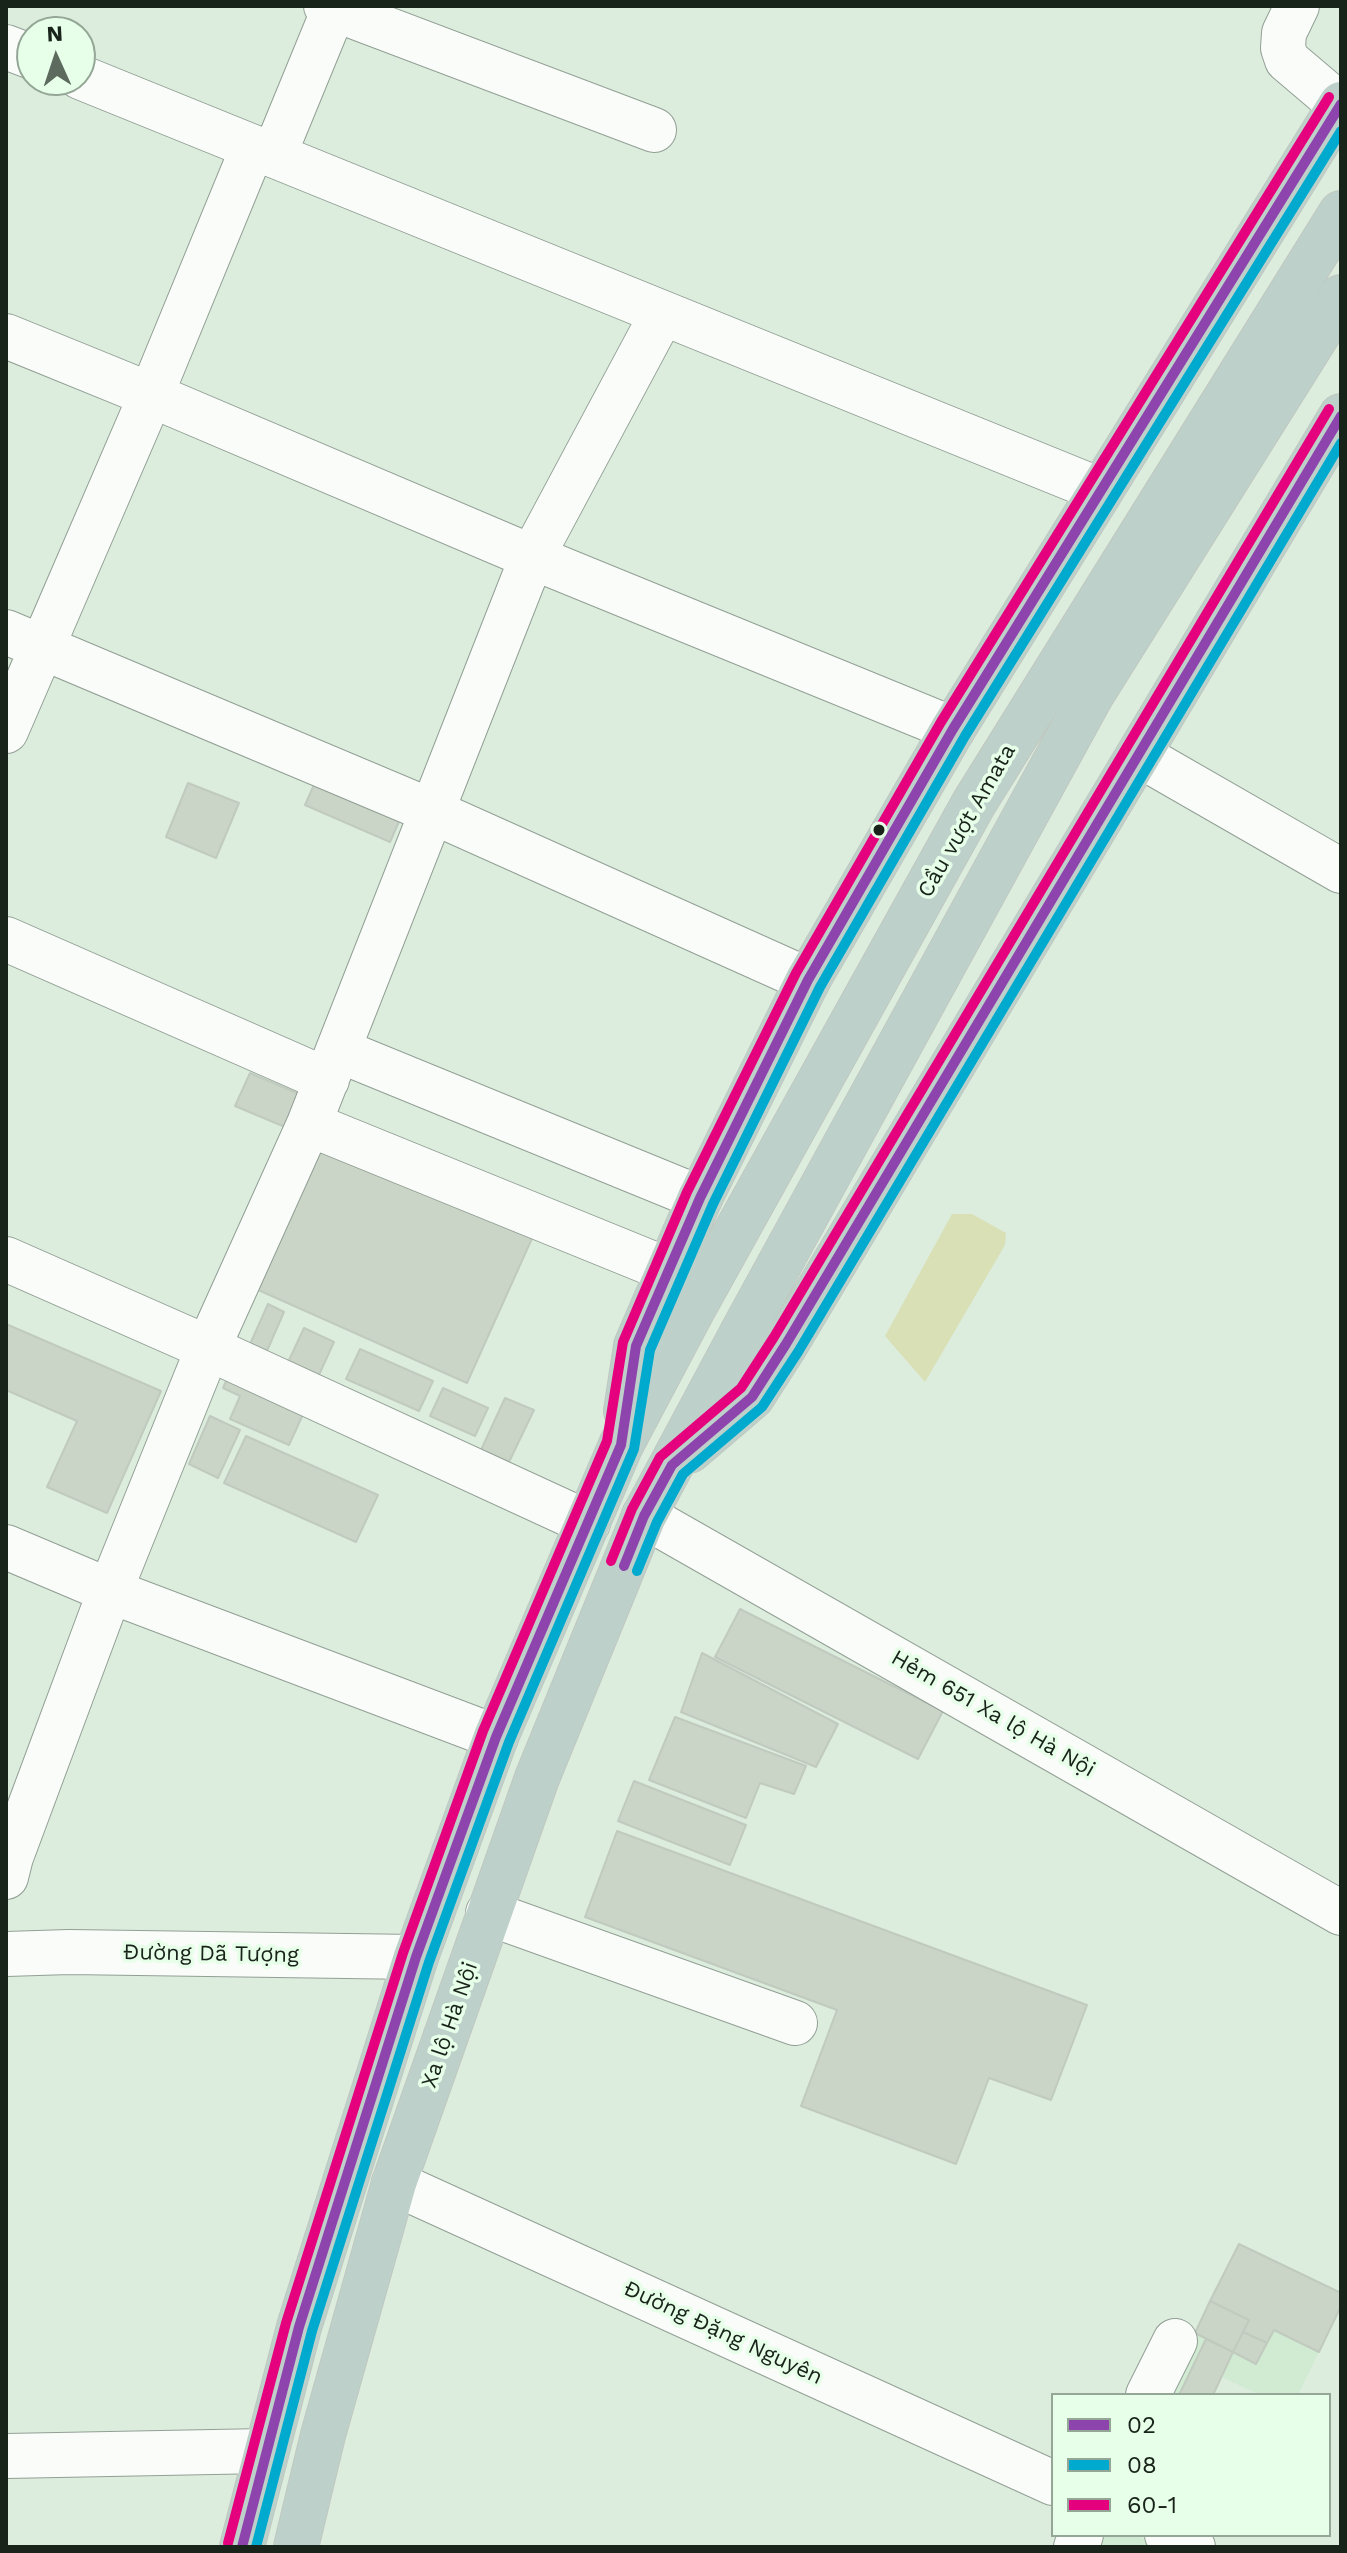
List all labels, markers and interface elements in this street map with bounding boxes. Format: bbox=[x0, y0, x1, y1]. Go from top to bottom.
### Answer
north arrow bbox=[16, 16, 96, 96]
text: N bbox=[46, 21, 64, 46]
street label: Cầu vượt Amata bbox=[912, 740, 1022, 902]
unlabelled marker bbox=[871, 822, 887, 838]
street label: Hẻm 651 Xa lộ Hà Nội bbox=[886, 1645, 1100, 1783]
street label: Đường Dã Tượng bbox=[123, 1939, 299, 1969]
street label: Xa lộ Hà Nội bbox=[416, 1959, 484, 2091]
street label: Đường Đặng Nguyên bbox=[619, 2275, 827, 2391]
legend bbox=[1051, 2393, 1331, 2537]
text: 02 bbox=[1127, 2411, 1156, 2439]
text: 08 bbox=[1127, 2451, 1157, 2479]
text: 60-1 bbox=[1127, 2491, 1177, 2519]

